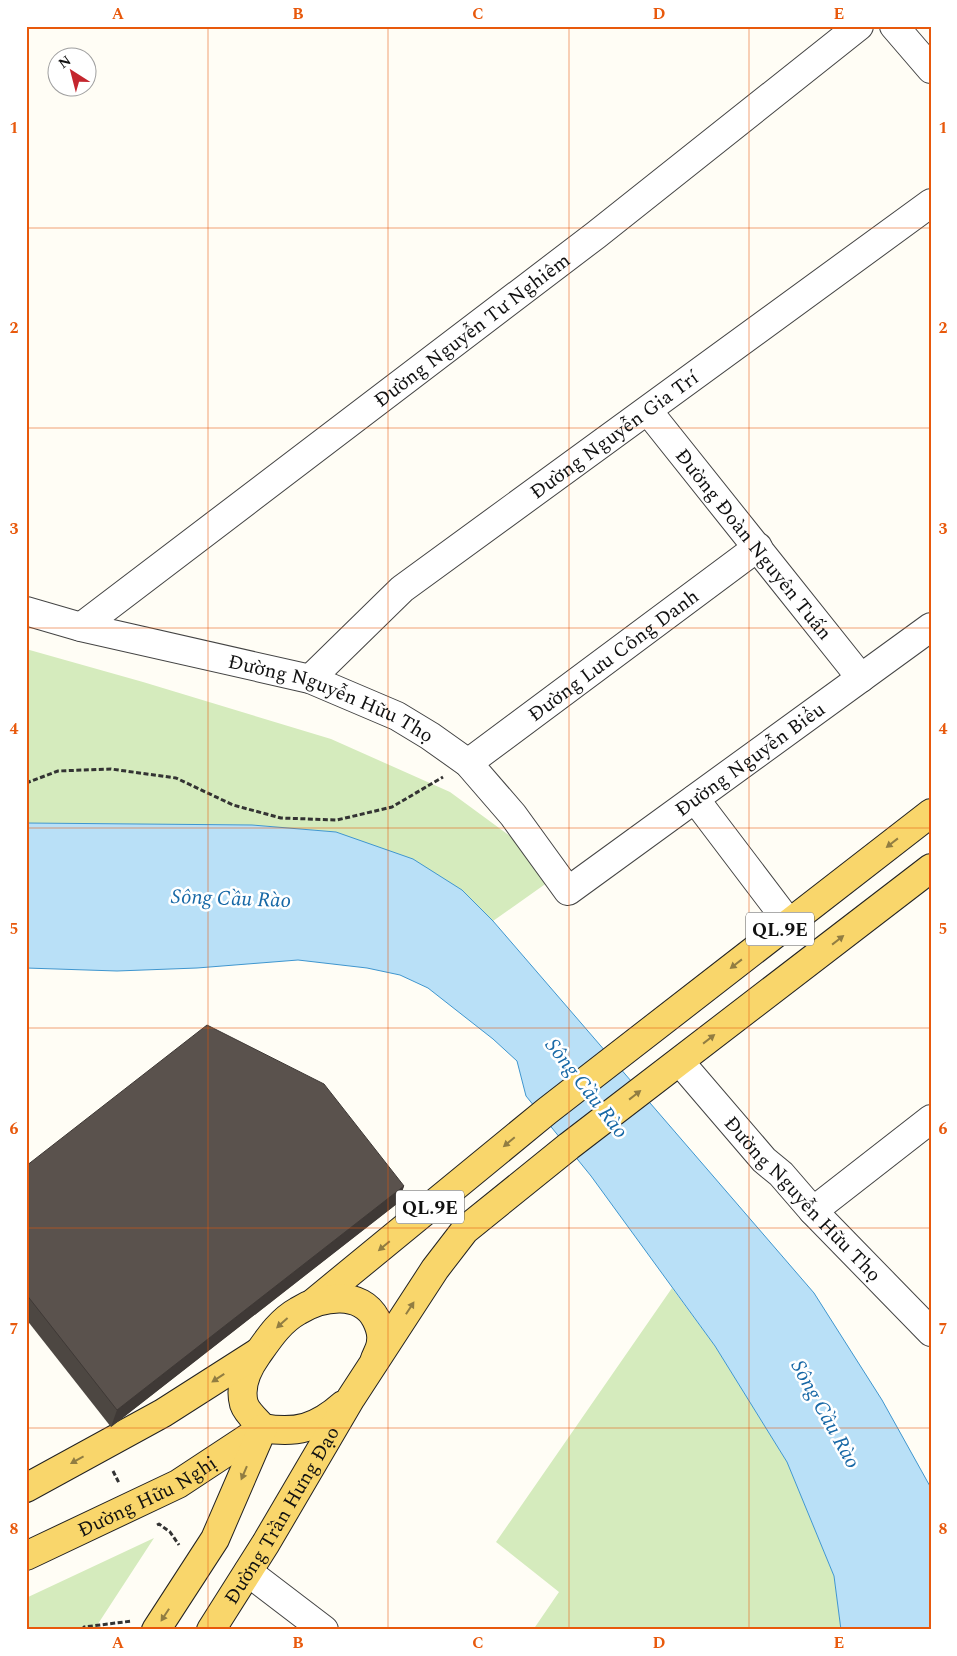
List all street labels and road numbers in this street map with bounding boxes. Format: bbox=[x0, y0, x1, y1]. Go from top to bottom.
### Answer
street label: Đường Nguyễn Tư Nghiêm bbox=[368, 246, 577, 415]
street label: Đường Nguyễn Gia Trí bbox=[524, 363, 706, 507]
street label: Đường Đoàn Nguyên Tuấn bbox=[667, 442, 839, 647]
street label: Đường Lưu Công Danh bbox=[522, 582, 706, 729]
street label: Đường Nguyễn Hữu Thọ bbox=[225, 647, 439, 751]
street label: Đường Nguyễn Biểu bbox=[669, 695, 832, 825]
road number: QL.9E bbox=[746, 912, 814, 946]
street label: Đường Nguyễn Hữu Thọ bbox=[716, 1110, 888, 1289]
road number: QL.9E bbox=[396, 1190, 464, 1224]
street label: Đường Trần Hưng Đạo bbox=[217, 1420, 347, 1610]
street label: Đường Hữu Nghị bbox=[73, 1448, 223, 1545]

